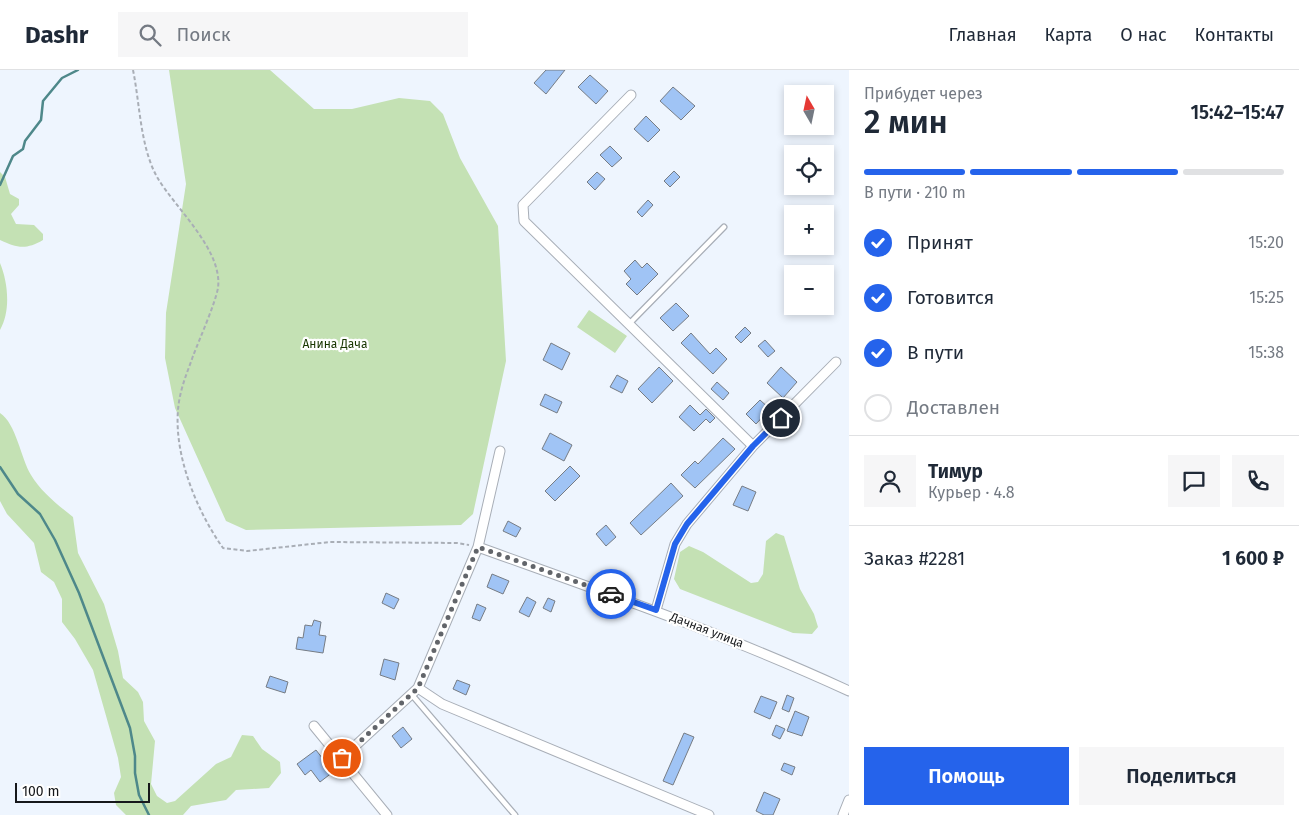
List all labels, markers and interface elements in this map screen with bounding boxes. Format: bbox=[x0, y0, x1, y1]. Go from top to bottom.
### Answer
search box bbox=[118, 12, 468, 57]
text: Dashr bbox=[25, 21, 88, 49]
icon: search bbox=[136, 21, 164, 49]
text: Поиск bbox=[176, 23, 231, 46]
text: Главная bbox=[949, 24, 1017, 46]
text: Карта bbox=[1045, 24, 1092, 46]
text: О нас bbox=[1120, 24, 1167, 46]
text: Контакты bbox=[1195, 24, 1274, 46]
text: Прибудет через bbox=[864, 84, 983, 103]
north arrow bbox=[784, 85, 834, 135]
map controls bbox=[784, 85, 834, 315]
text: 15:42–15:47 bbox=[1190, 101, 1284, 124]
text: 2 мин bbox=[864, 103, 947, 141]
button: locate bbox=[784, 145, 834, 195]
text: В пути · 210 m bbox=[864, 183, 966, 202]
button: + bbox=[784, 205, 834, 255]
icon: check bbox=[864, 229, 892, 257]
text: Принят bbox=[907, 231, 973, 254]
text: 15:20 bbox=[1248, 233, 1284, 252]
button: − bbox=[784, 265, 834, 315]
icon: check bbox=[864, 284, 892, 312]
text: Готовится bbox=[907, 286, 994, 309]
text: 15:25 bbox=[1249, 288, 1284, 307]
park label: Анина Дача bbox=[302, 337, 368, 351]
icon: check bbox=[864, 339, 892, 367]
text: В пути bbox=[907, 341, 964, 364]
text: 15:38 bbox=[1248, 343, 1284, 362]
text: Доставлен bbox=[907, 396, 1000, 419]
pin bbox=[760, 397, 802, 439]
icon: home bbox=[767, 404, 795, 432]
button: person bbox=[864, 455, 916, 507]
button: chat bbox=[1168, 455, 1220, 507]
button: phone bbox=[1232, 455, 1284, 507]
text: Тимур bbox=[928, 460, 983, 483]
text: Курьер · 4.8 bbox=[928, 483, 1015, 502]
text: Заказ #2281 bbox=[864, 547, 965, 570]
text: 1 600 ₽ bbox=[1222, 547, 1284, 570]
courier bbox=[586, 569, 636, 619]
icon: car bbox=[597, 580, 625, 608]
street label: Дачная улица bbox=[667, 609, 746, 650]
pin bbox=[321, 737, 363, 779]
icon: bag bbox=[328, 744, 356, 772]
button: Помощь bbox=[864, 747, 1069, 805]
button: Поделиться bbox=[1079, 747, 1284, 805]
scale bar bbox=[15, 780, 150, 803]
text: 100 m bbox=[22, 783, 59, 800]

